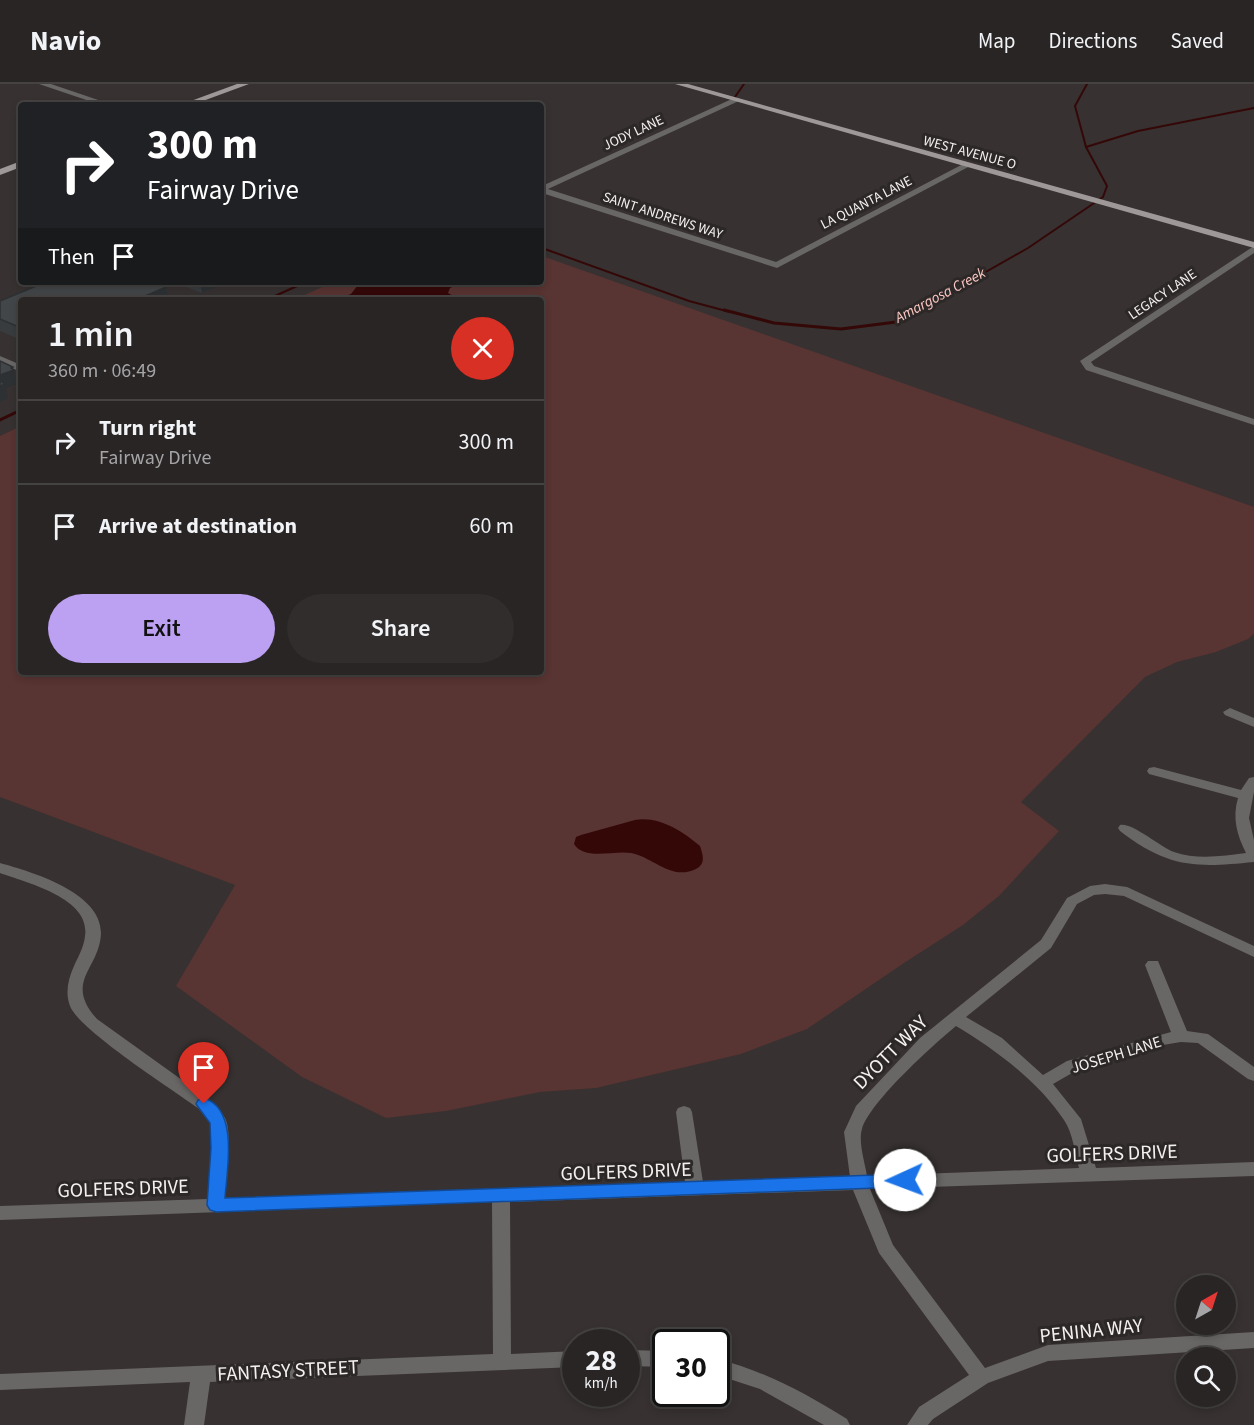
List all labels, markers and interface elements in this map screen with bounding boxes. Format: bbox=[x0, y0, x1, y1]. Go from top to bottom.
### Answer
text: Navio bbox=[30, 21, 101, 61]
text: Map bbox=[978, 26, 1016, 56]
text: Directions bbox=[1049, 26, 1137, 56]
text: Saved bbox=[1170, 26, 1224, 56]
street label: JODY LANE bbox=[600, 110, 667, 156]
text: 300 m bbox=[147, 115, 258, 175]
icon: right bbox=[48, 126, 126, 204]
street label: WEST AVENUE O bbox=[921, 131, 1018, 175]
text: Fairway Drive bbox=[147, 171, 299, 210]
street label: LA QUANTA LANE bbox=[817, 171, 916, 235]
street label: SAINT ANDREWS WAY bbox=[600, 187, 726, 245]
icon: arrive bbox=[107, 240, 140, 273]
text: Then bbox=[48, 241, 95, 273]
water label: Amargosa Creek bbox=[890, 262, 990, 329]
street label: LEGACY LANE bbox=[1124, 265, 1201, 325]
text: 1 min bbox=[48, 309, 134, 360]
button: close bbox=[451, 317, 514, 380]
text: 360 m · 06:49 bbox=[48, 357, 156, 385]
text: Turn right bbox=[99, 412, 196, 444]
icon: right bbox=[48, 426, 81, 459]
text: 300 m bbox=[459, 426, 514, 458]
text: Fairway Drive bbox=[99, 444, 211, 472]
icon: arrive bbox=[48, 510, 81, 543]
text: Arrive at destination bbox=[99, 510, 297, 542]
text: 60 m bbox=[469, 510, 514, 542]
button: Exit bbox=[48, 594, 275, 663]
button: Share bbox=[287, 594, 514, 663]
street label: DYOTT WAY bbox=[847, 1009, 935, 1096]
street label: JOSEPH LANE bbox=[1068, 1031, 1164, 1079]
pin bbox=[178, 1042, 229, 1104]
icon: arrive bbox=[187, 1051, 220, 1084]
street label: GOLFERS DRIVE bbox=[1046, 1138, 1178, 1170]
position arrow bbox=[873, 1148, 937, 1212]
street label: GOLFERS DRIVE bbox=[560, 1156, 692, 1188]
street label: GOLFERS DRIVE bbox=[57, 1173, 189, 1205]
north arrow bbox=[1176, 1275, 1236, 1335]
map controls bbox=[1176, 1275, 1236, 1407]
street label: PENINA WAY bbox=[1038, 1312, 1145, 1350]
speed limit sign: 30 bbox=[652, 1329, 730, 1407]
text: 28 bbox=[585, 1339, 617, 1382]
button: search bbox=[1176, 1347, 1236, 1407]
street label: FANTASY STREET bbox=[217, 1353, 360, 1389]
text: km/h bbox=[584, 1373, 618, 1394]

